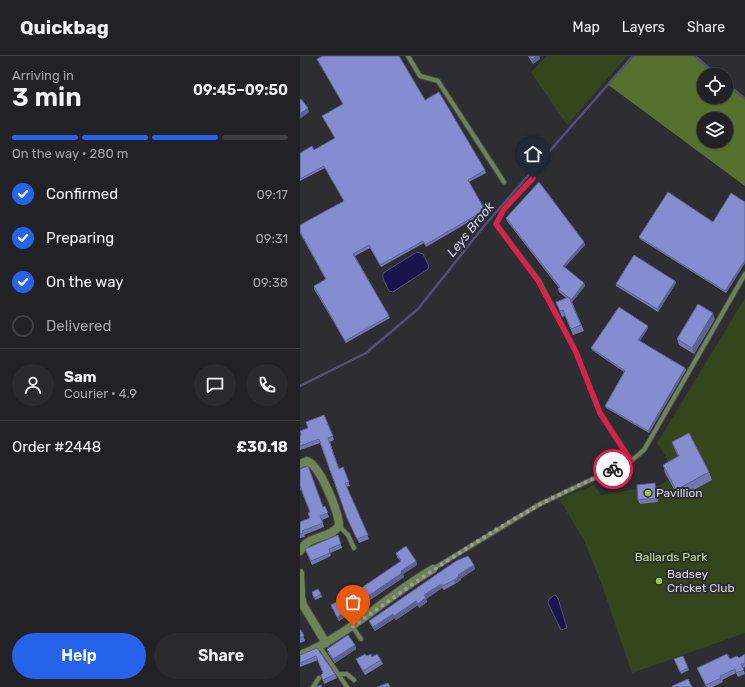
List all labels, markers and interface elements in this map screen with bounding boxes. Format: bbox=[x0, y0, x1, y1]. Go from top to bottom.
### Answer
text: Quickbag bbox=[20, 16, 109, 39]
text: Map bbox=[573, 19, 600, 36]
text: Layers bbox=[622, 19, 665, 36]
text: Share bbox=[687, 19, 725, 36]
text: Arriving in bbox=[12, 68, 74, 83]
map controls bbox=[697, 68, 733, 148]
button: locate bbox=[697, 68, 733, 104]
text: 09:45–09:50 bbox=[193, 81, 288, 99]
text: 3 min bbox=[12, 82, 82, 113]
button: layers bbox=[697, 112, 733, 148]
pin bbox=[516, 137, 550, 178]
icon: home bbox=[522, 143, 544, 165]
text: On the way · 280 m bbox=[12, 146, 128, 161]
icon: check bbox=[12, 183, 34, 205]
text: Confirmed bbox=[46, 185, 118, 203]
text: 09:17 bbox=[256, 187, 288, 202]
water label: Leys Brook bbox=[444, 199, 497, 260]
icon: check bbox=[12, 227, 34, 249]
text: Preparing bbox=[46, 229, 114, 247]
text: 09:31 bbox=[256, 231, 288, 246]
icon: check bbox=[12, 271, 34, 293]
text: On the way bbox=[46, 273, 124, 291]
text: 09:38 bbox=[253, 275, 288, 290]
text: Delivered bbox=[46, 317, 111, 335]
button: person bbox=[12, 364, 54, 406]
button: chat bbox=[194, 364, 236, 406]
button: phone bbox=[246, 364, 288, 406]
text: Sam bbox=[64, 368, 97, 386]
text: Courier · 4.9 bbox=[64, 386, 137, 401]
text: Order #2448 bbox=[12, 438, 101, 456]
text: £30.18 bbox=[236, 438, 288, 456]
courier bbox=[593, 449, 633, 489]
icon: bike bbox=[602, 458, 624, 480]
place label: Pavillion bbox=[656, 486, 703, 500]
marker: Pavillion bbox=[643, 488, 653, 498]
park label: Ballards Park bbox=[635, 550, 708, 564]
place label: Badsey Cricket Club bbox=[667, 567, 735, 595]
marker: Badsey Cricket Club bbox=[654, 576, 664, 586]
pin bbox=[336, 585, 370, 626]
icon: bag bbox=[342, 591, 364, 613]
button: Help bbox=[12, 633, 146, 679]
button: Share bbox=[154, 633, 288, 679]

